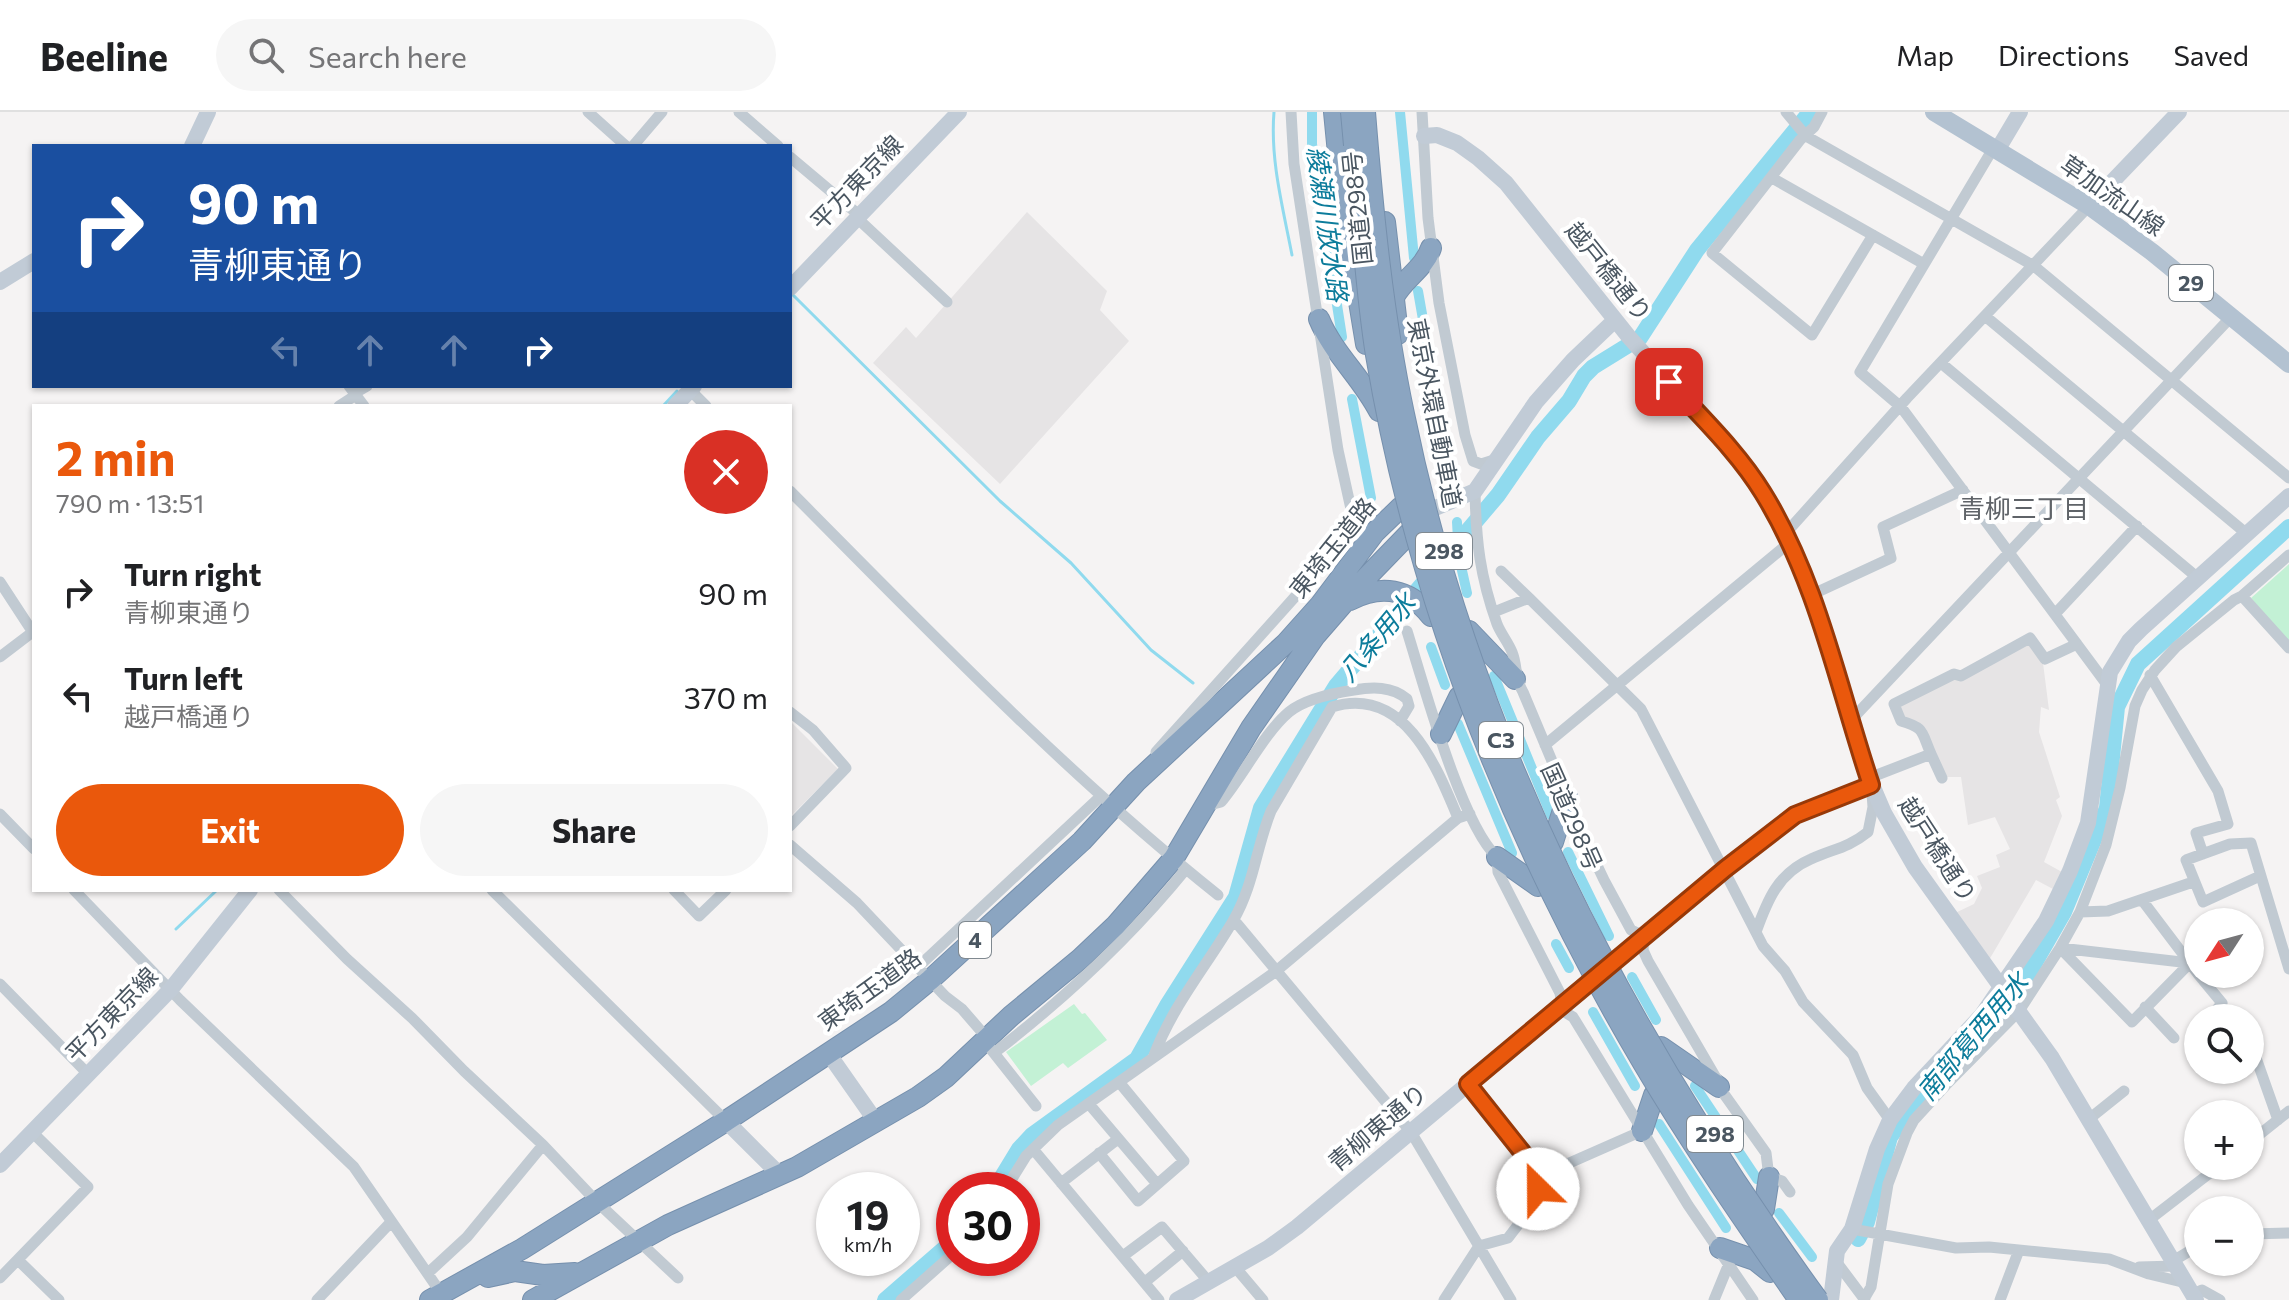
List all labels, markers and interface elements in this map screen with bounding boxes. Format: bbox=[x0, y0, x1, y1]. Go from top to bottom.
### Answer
search box bbox=[216, 19, 776, 91]
text: Beeline bbox=[40, 32, 168, 79]
icon: search bbox=[244, 33, 288, 77]
text: Search here bbox=[308, 37, 467, 74]
text: Map bbox=[1896, 38, 1954, 72]
text: Directions bbox=[1998, 38, 2129, 72]
text: Saved bbox=[2173, 38, 2249, 72]
street label: 平方東京線 bbox=[804, 129, 908, 235]
water label: 綾瀬川放水路 bbox=[1302, 144, 1355, 305]
street label: 草加流山線 bbox=[2055, 148, 2170, 241]
street label: 国道298号 bbox=[1336, 150, 1377, 267]
text: 90 m bbox=[188, 167, 319, 236]
icon: right bbox=[56, 176, 160, 280]
street label: 越戸橋通り bbox=[1560, 215, 1658, 327]
text: 青柳東通り bbox=[188, 241, 368, 285]
road number: 29 bbox=[2169, 265, 2213, 301]
street label: 東京外環自動車道 bbox=[1403, 316, 1468, 510]
icon: left bbox=[264, 328, 308, 372]
icon: ahead bbox=[348, 328, 392, 372]
icon: ahead bbox=[432, 328, 476, 372]
icon: right bbox=[516, 328, 560, 372]
pin bbox=[1635, 348, 1703, 416]
icon: arrive bbox=[1647, 360, 1691, 404]
text: 2 min bbox=[56, 427, 176, 486]
button: close bbox=[684, 430, 768, 514]
text: 790 m · 13:51 bbox=[56, 487, 204, 518]
street label: 東埼玉道路 bbox=[1283, 491, 1381, 603]
district label: 青柳三丁目 bbox=[1959, 492, 2089, 523]
road number: 298 bbox=[1416, 533, 1472, 569]
text: Turn right bbox=[124, 555, 261, 592]
icon: right bbox=[56, 570, 100, 614]
text: 90 m bbox=[698, 574, 768, 611]
water label: 八条用水 bbox=[1331, 585, 1423, 687]
text: 青柳東通り bbox=[124, 596, 254, 627]
text: Turn left bbox=[124, 659, 243, 696]
icon: left bbox=[56, 674, 100, 718]
text: 370 m bbox=[684, 678, 768, 715]
text: 越戸橋通り bbox=[124, 700, 254, 731]
road number: C3 bbox=[1479, 722, 1523, 758]
street label: 国道298号 bbox=[1536, 758, 1609, 875]
button: Exit bbox=[56, 784, 404, 876]
button: Share bbox=[420, 784, 768, 876]
street label: 越戸橋通り bbox=[1893, 791, 1983, 907]
north arrow bbox=[2184, 908, 2264, 988]
map controls bbox=[2184, 908, 2264, 1276]
road number: 4 bbox=[959, 922, 991, 958]
street label: 東埼玉道路 bbox=[812, 942, 926, 1036]
street label: 平方東京線 bbox=[59, 961, 163, 1067]
water label: 南部葛西用水 bbox=[1910, 964, 2036, 1106]
button: search bbox=[2184, 1004, 2264, 1084]
street label: 青柳東通り bbox=[1322, 1077, 1432, 1177]
button: + bbox=[2184, 1100, 2264, 1180]
road number: 298 bbox=[1687, 1116, 1743, 1152]
position arrow bbox=[1496, 1147, 1580, 1231]
speed limit sign: 30 bbox=[936, 1172, 1040, 1276]
text: 19 bbox=[847, 1189, 889, 1238]
button: − bbox=[2184, 1196, 2264, 1276]
text: km/h bbox=[844, 1232, 892, 1256]

